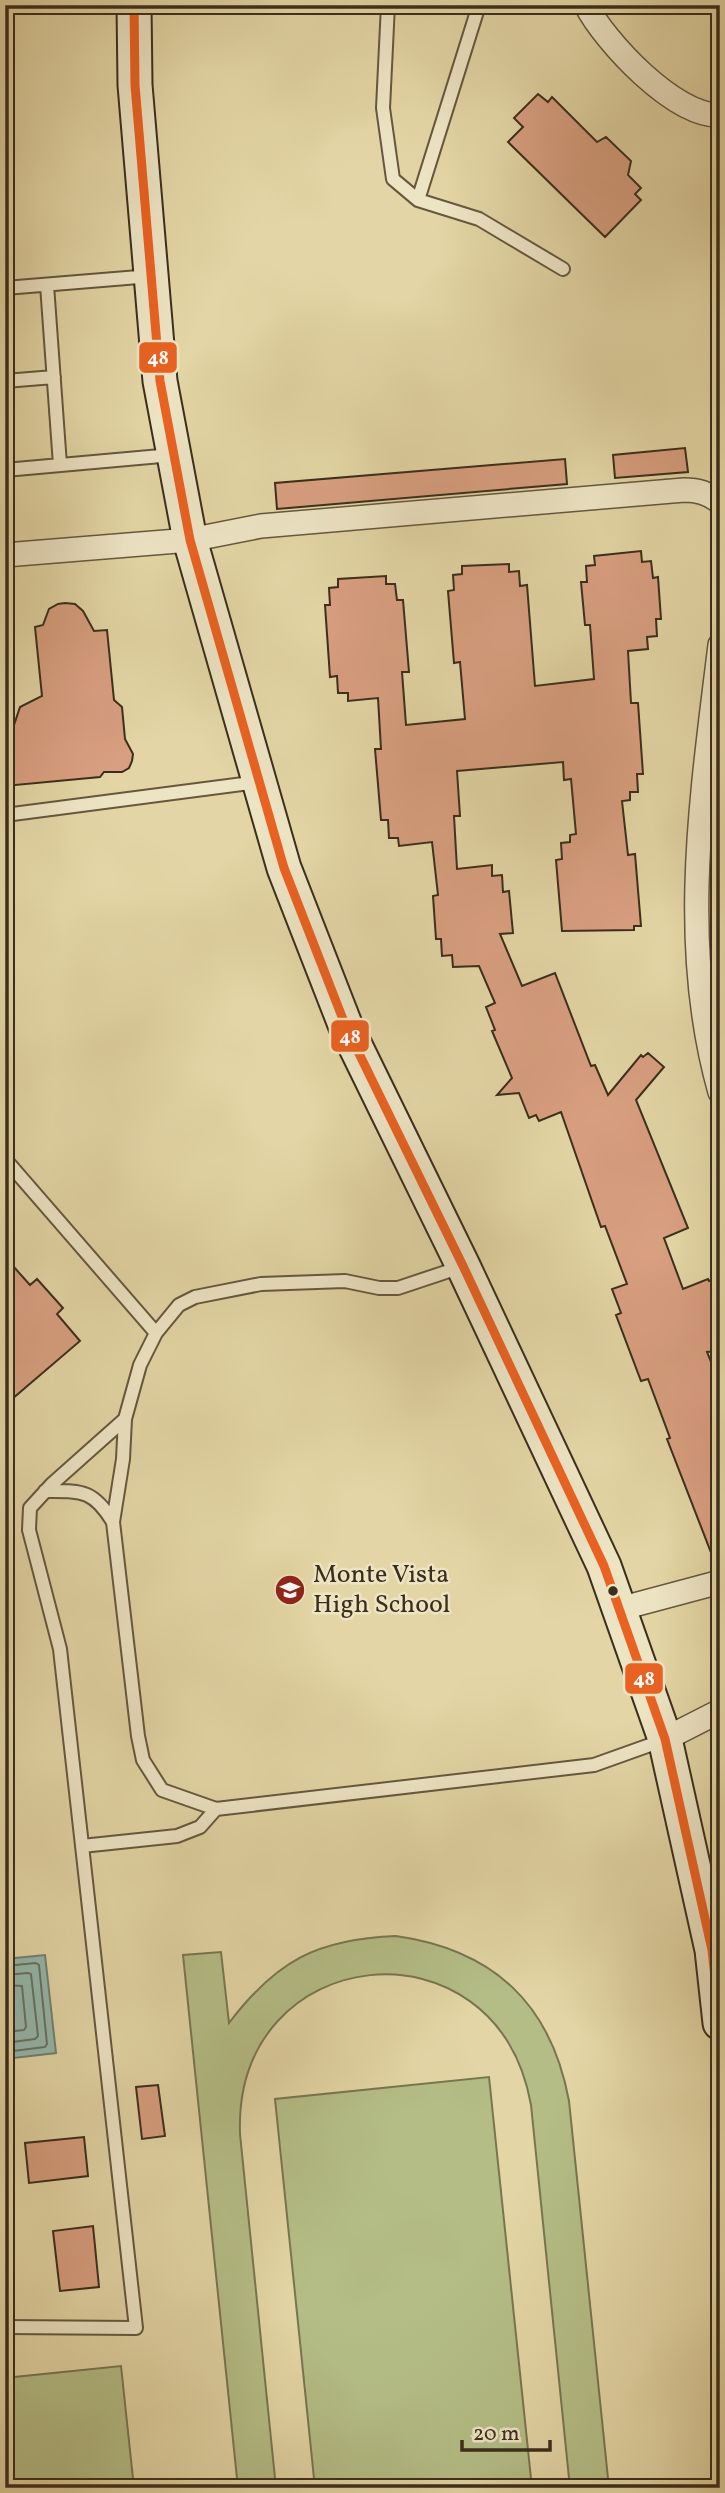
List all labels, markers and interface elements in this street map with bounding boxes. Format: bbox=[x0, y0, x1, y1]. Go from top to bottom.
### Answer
line badge: 48 bbox=[138, 341, 178, 374]
text: 48 bbox=[147, 346, 169, 372]
line badge: 48 bbox=[330, 1019, 370, 1053]
text: 48 bbox=[339, 1025, 361, 1051]
place label: Monte Vista High School bbox=[313, 1557, 450, 1623]
school or university icon: Monte Vista High School bbox=[273, 1573, 307, 1607]
unlabelled marker bbox=[606, 1584, 620, 1598]
line badge: 48 bbox=[624, 1662, 664, 1695]
text: 48 bbox=[633, 1667, 655, 1693]
scale bar bbox=[462, 2409, 550, 2453]
text: 20 m bbox=[473, 2420, 519, 2449]

